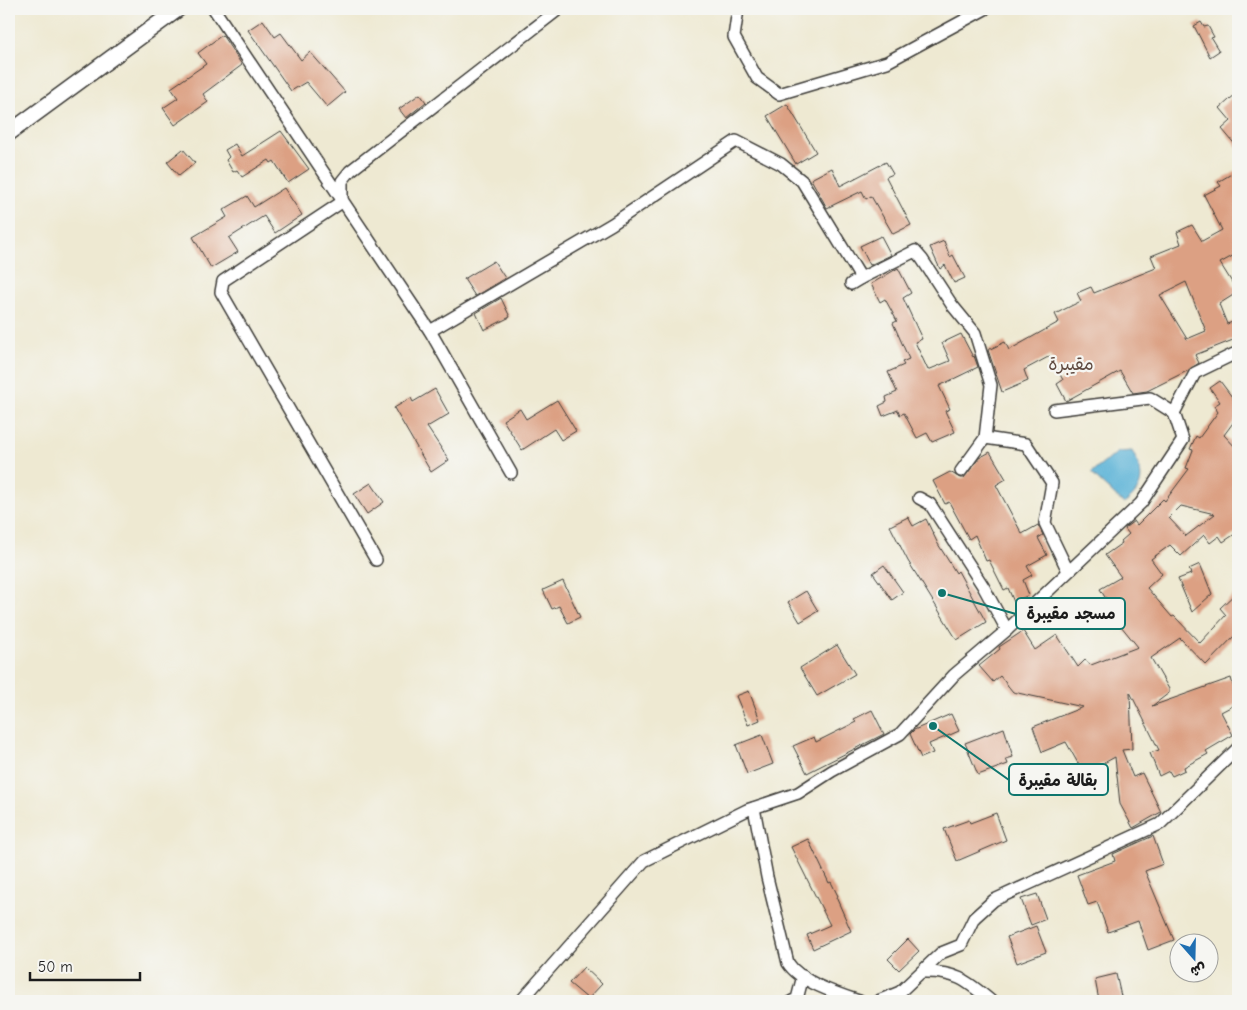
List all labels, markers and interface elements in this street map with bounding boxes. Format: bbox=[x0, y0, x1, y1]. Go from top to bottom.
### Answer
district label: مقيبرة bbox=[1048, 354, 1094, 375]
callout: مسجد مقيبرة bbox=[1016, 598, 1125, 629]
text: مسجد مقيبرة bbox=[1027, 605, 1115, 623]
callout: بقالة مقيبرة bbox=[1009, 764, 1108, 795]
text: بقالة مقيبرة bbox=[1019, 772, 1097, 790]
north arrow bbox=[1170, 932, 1220, 982]
scale bar bbox=[30, 950, 140, 982]
text: 50 m bbox=[38, 958, 73, 976]
text: ش bbox=[1188, 959, 1208, 980]

